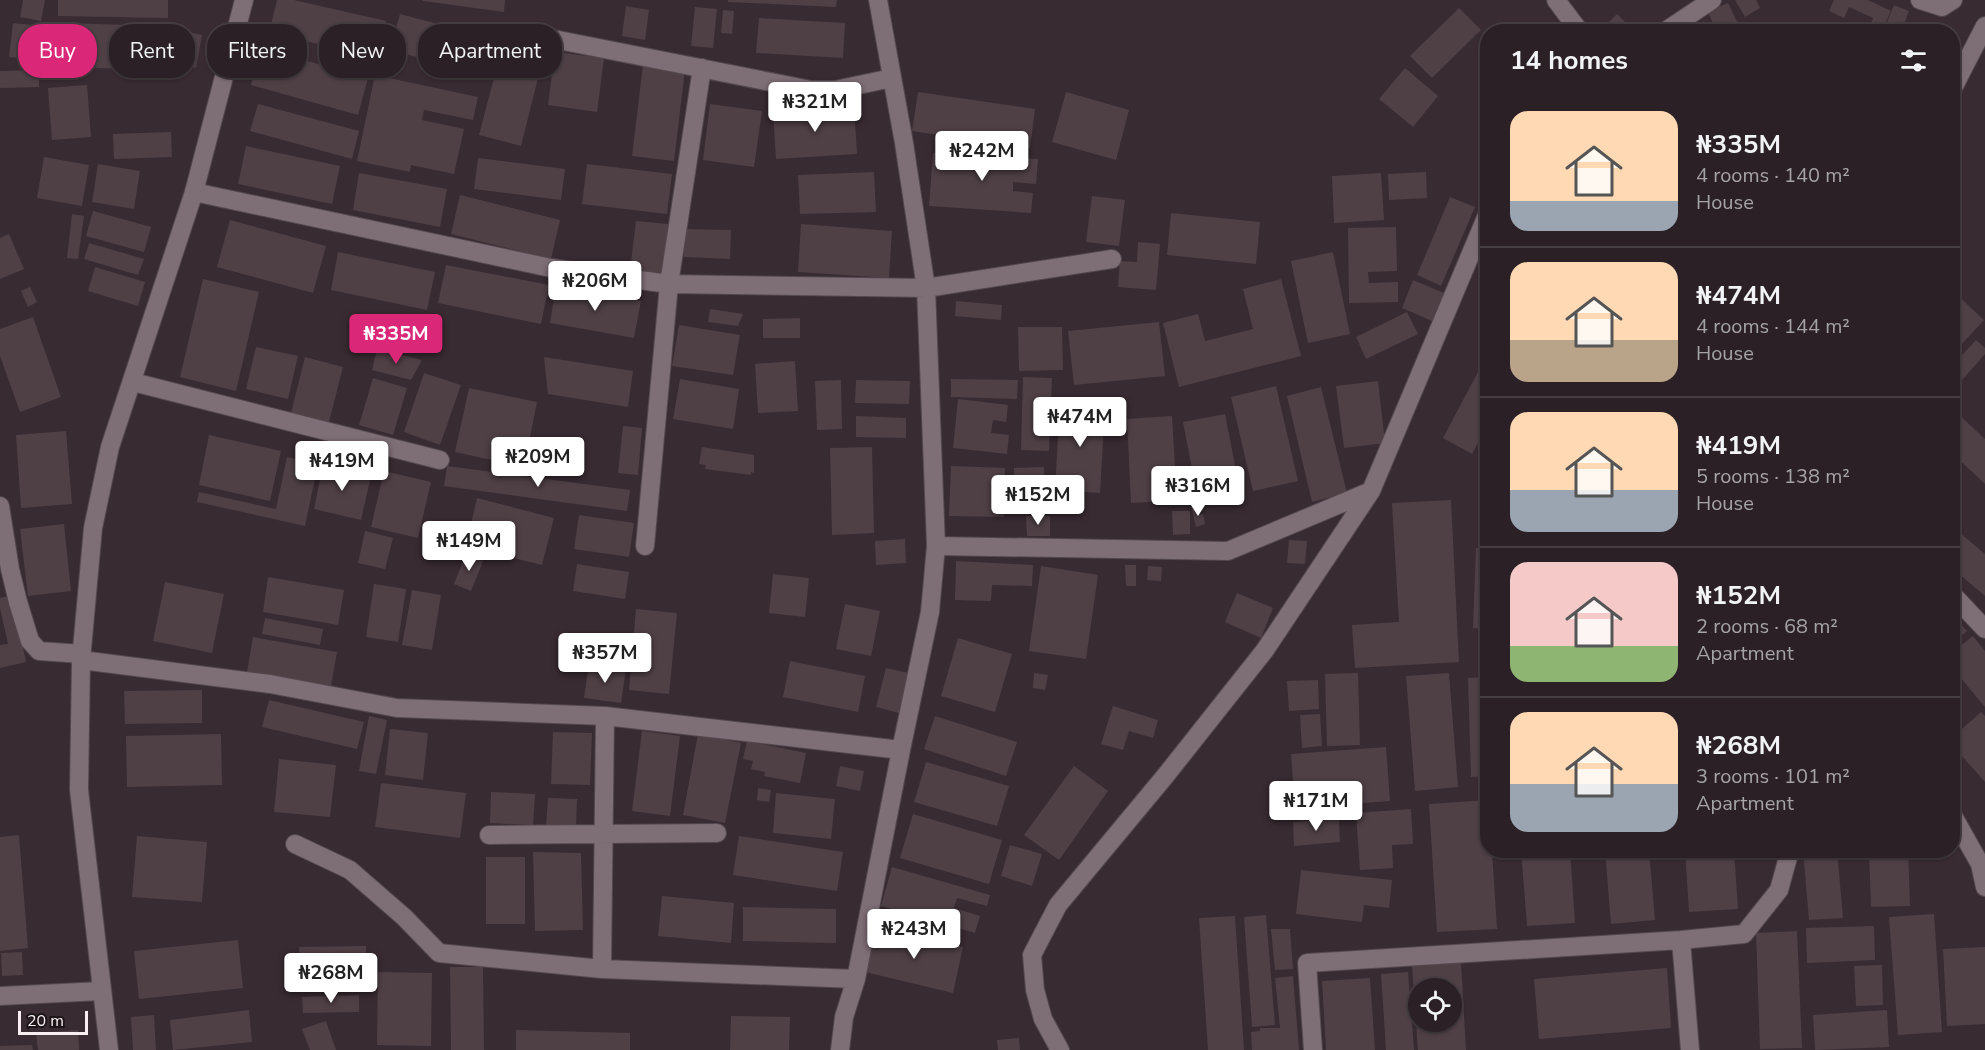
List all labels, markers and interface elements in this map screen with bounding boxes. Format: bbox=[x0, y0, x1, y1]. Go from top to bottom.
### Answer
chip: Buy bbox=[18, 24, 97, 78]
chip: Rent bbox=[109, 24, 195, 78]
chip: Filters bbox=[207, 24, 307, 78]
chip: New bbox=[319, 24, 406, 78]
chip: Apartment bbox=[418, 24, 562, 78]
text: 14 homes bbox=[1510, 43, 1628, 78]
icon: filters bbox=[1897, 44, 1930, 77]
pin: ₦321M bbox=[773, 82, 857, 133]
text: ₦321M bbox=[782, 88, 848, 115]
text: ₦335M bbox=[1696, 127, 1781, 162]
pin: ₦242M bbox=[940, 131, 1024, 182]
icon: home bbox=[1558, 135, 1630, 207]
text: ₦242M bbox=[949, 137, 1015, 164]
text: 4 rooms · 140 m² bbox=[1696, 162, 1850, 189]
text: House bbox=[1696, 189, 1754, 216]
pin: ₦206M bbox=[553, 261, 637, 312]
text: ₦206M bbox=[562, 267, 628, 294]
text: ₦474M bbox=[1696, 278, 1781, 313]
icon: home bbox=[1558, 286, 1630, 358]
text: 4 rooms · 144 m² bbox=[1696, 313, 1850, 340]
pin: ₦335M bbox=[354, 314, 438, 365]
text: ₦335M bbox=[363, 320, 429, 347]
text: House bbox=[1696, 340, 1754, 367]
pin: ₦474M bbox=[1038, 397, 1122, 448]
text: ₦474M bbox=[1047, 403, 1113, 430]
text: ₦419M bbox=[1696, 428, 1781, 463]
icon: home bbox=[1558, 436, 1630, 508]
pin: ₦209M bbox=[496, 437, 580, 488]
pin: ₦419M bbox=[300, 441, 384, 492]
text: ₦209M bbox=[505, 443, 571, 470]
text: ₦419M bbox=[309, 447, 375, 474]
text: 5 rooms · 138 m² bbox=[1696, 463, 1850, 490]
pin: ₦316M bbox=[1156, 466, 1240, 517]
text: ₦316M bbox=[1165, 472, 1231, 499]
pin: ₦152M bbox=[996, 475, 1080, 526]
text: ₦152M bbox=[1005, 481, 1071, 508]
text: House bbox=[1696, 490, 1754, 517]
pin: ₦149M bbox=[427, 521, 511, 572]
text: ₦149M bbox=[436, 527, 502, 554]
text: ₦152M bbox=[1696, 578, 1781, 613]
icon: home bbox=[1558, 586, 1630, 658]
text: 2 rooms · 68 m² bbox=[1696, 613, 1838, 640]
pin: ₦357M bbox=[563, 633, 647, 684]
text: ₦357M bbox=[572, 639, 638, 666]
text: Apartment bbox=[1696, 640, 1794, 667]
text: ₦268M bbox=[1696, 728, 1781, 763]
icon: home bbox=[1558, 736, 1630, 808]
text: 3 rooms · 101 m² bbox=[1696, 763, 1850, 790]
pin: ₦171M bbox=[1274, 781, 1358, 832]
text: ₦171M bbox=[1283, 787, 1349, 814]
text: Apartment bbox=[1696, 790, 1794, 817]
pin: ₦243M bbox=[872, 909, 956, 960]
text: ₦243M bbox=[881, 915, 947, 942]
pin: ₦268M bbox=[289, 953, 373, 1004]
text: ₦268M bbox=[298, 959, 364, 986]
map controls bbox=[1408, 978, 1462, 1032]
button: locate bbox=[1408, 978, 1462, 1032]
scale bar bbox=[18, 1008, 88, 1036]
text: 20 m bbox=[27, 1010, 64, 1032]

